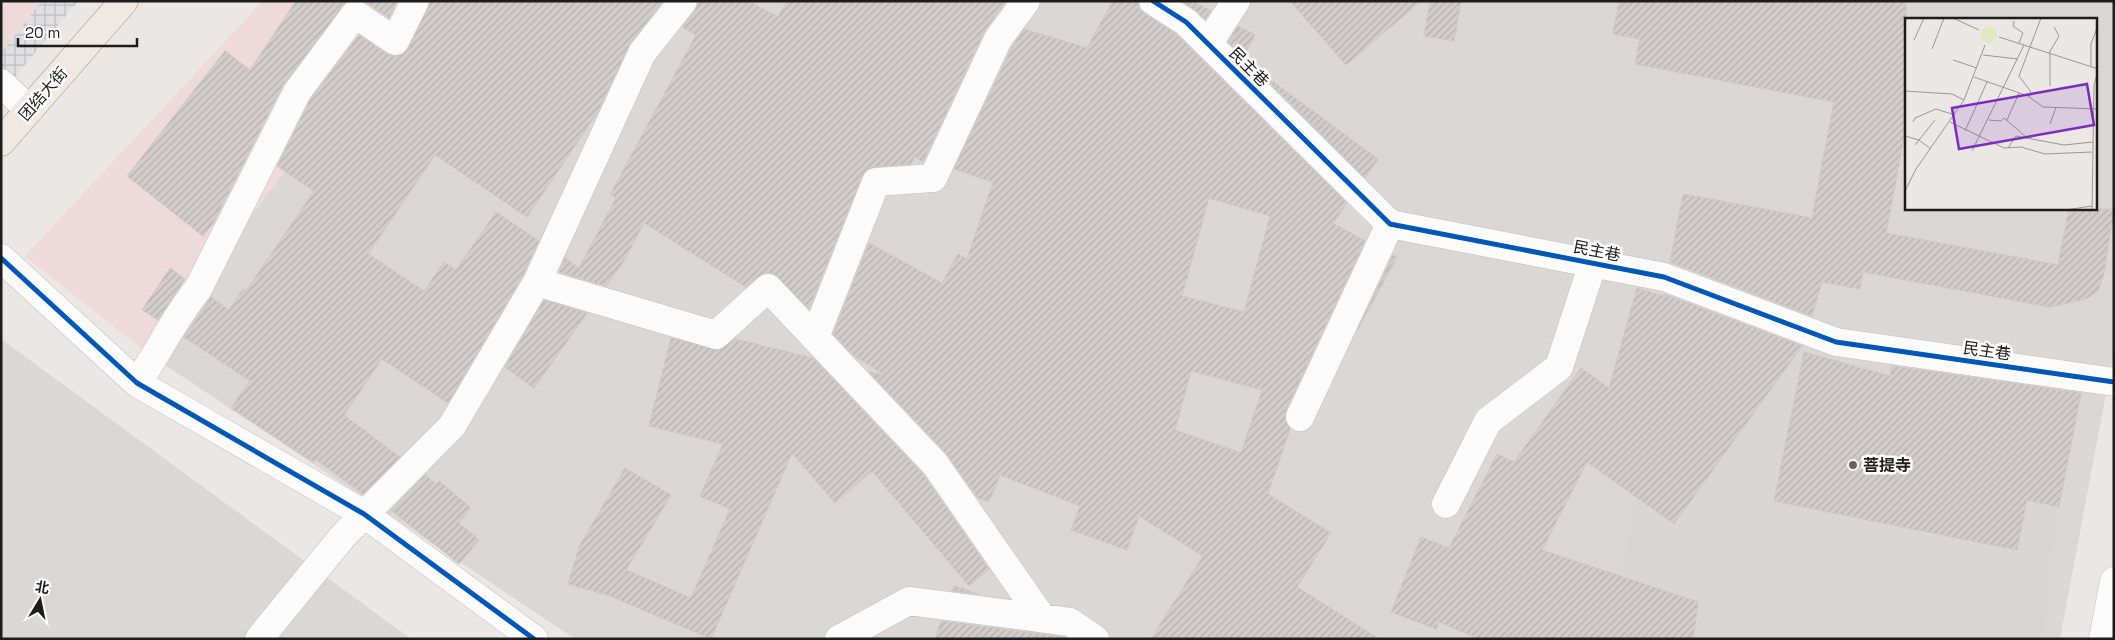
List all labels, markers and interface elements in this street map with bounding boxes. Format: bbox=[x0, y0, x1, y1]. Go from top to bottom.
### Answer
scale bar bbox=[18, 15, 136, 47]
inset map bbox=[1905, 18, 2098, 210]
text: 20 m bbox=[25, 23, 60, 42]
street label: 民主巷 bbox=[1225, 43, 1273, 91]
street label: 团结大街 bbox=[14, 63, 72, 125]
street label: 民主巷 bbox=[1571, 236, 1623, 266]
street label: 民主巷 bbox=[1962, 337, 2012, 365]
place label: 菩提寺 bbox=[1863, 455, 1911, 476]
marker: 菩提寺 bbox=[1847, 459, 1859, 471]
north arrow bbox=[15, 575, 65, 625]
text: 北 bbox=[34, 577, 51, 597]

